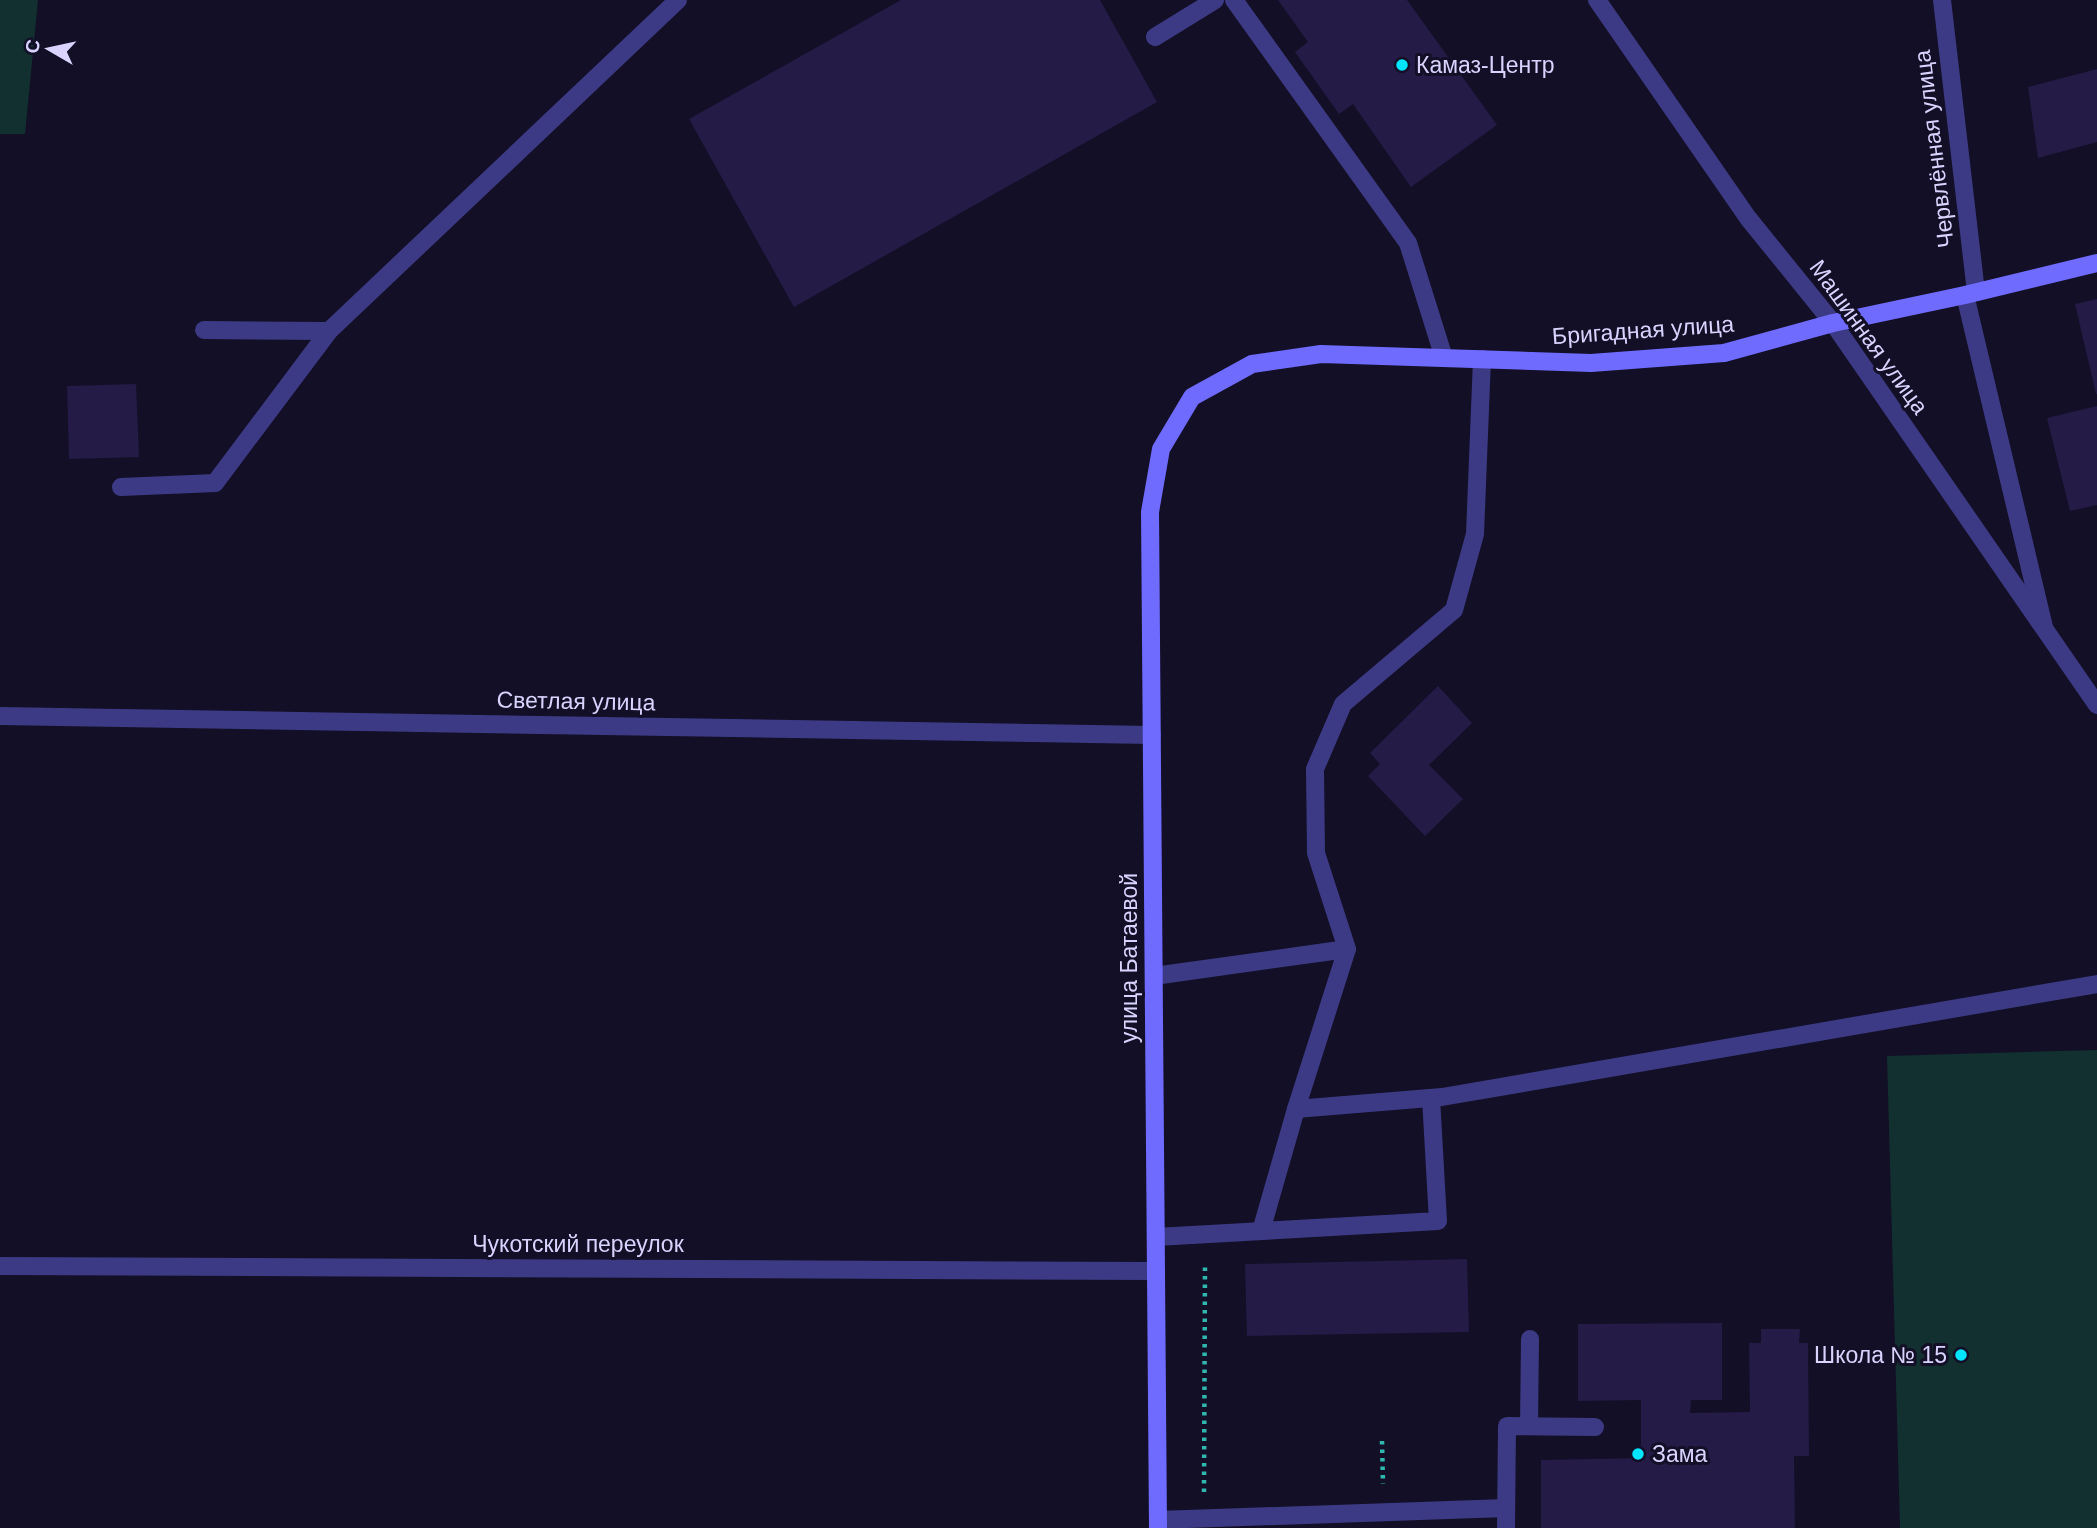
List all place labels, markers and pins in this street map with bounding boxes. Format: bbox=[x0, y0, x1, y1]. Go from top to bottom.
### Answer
place label: Камаз-Центр bbox=[1416, 52, 1555, 78]
marker: Камаз-Центр bbox=[1394, 57, 1410, 73]
place label: Школа № 15 bbox=[1814, 1342, 1947, 1368]
marker: Школа № 15 bbox=[1953, 1347, 1969, 1363]
place label: Зама bbox=[1652, 1441, 1707, 1467]
marker: Зама bbox=[1630, 1446, 1646, 1462]

